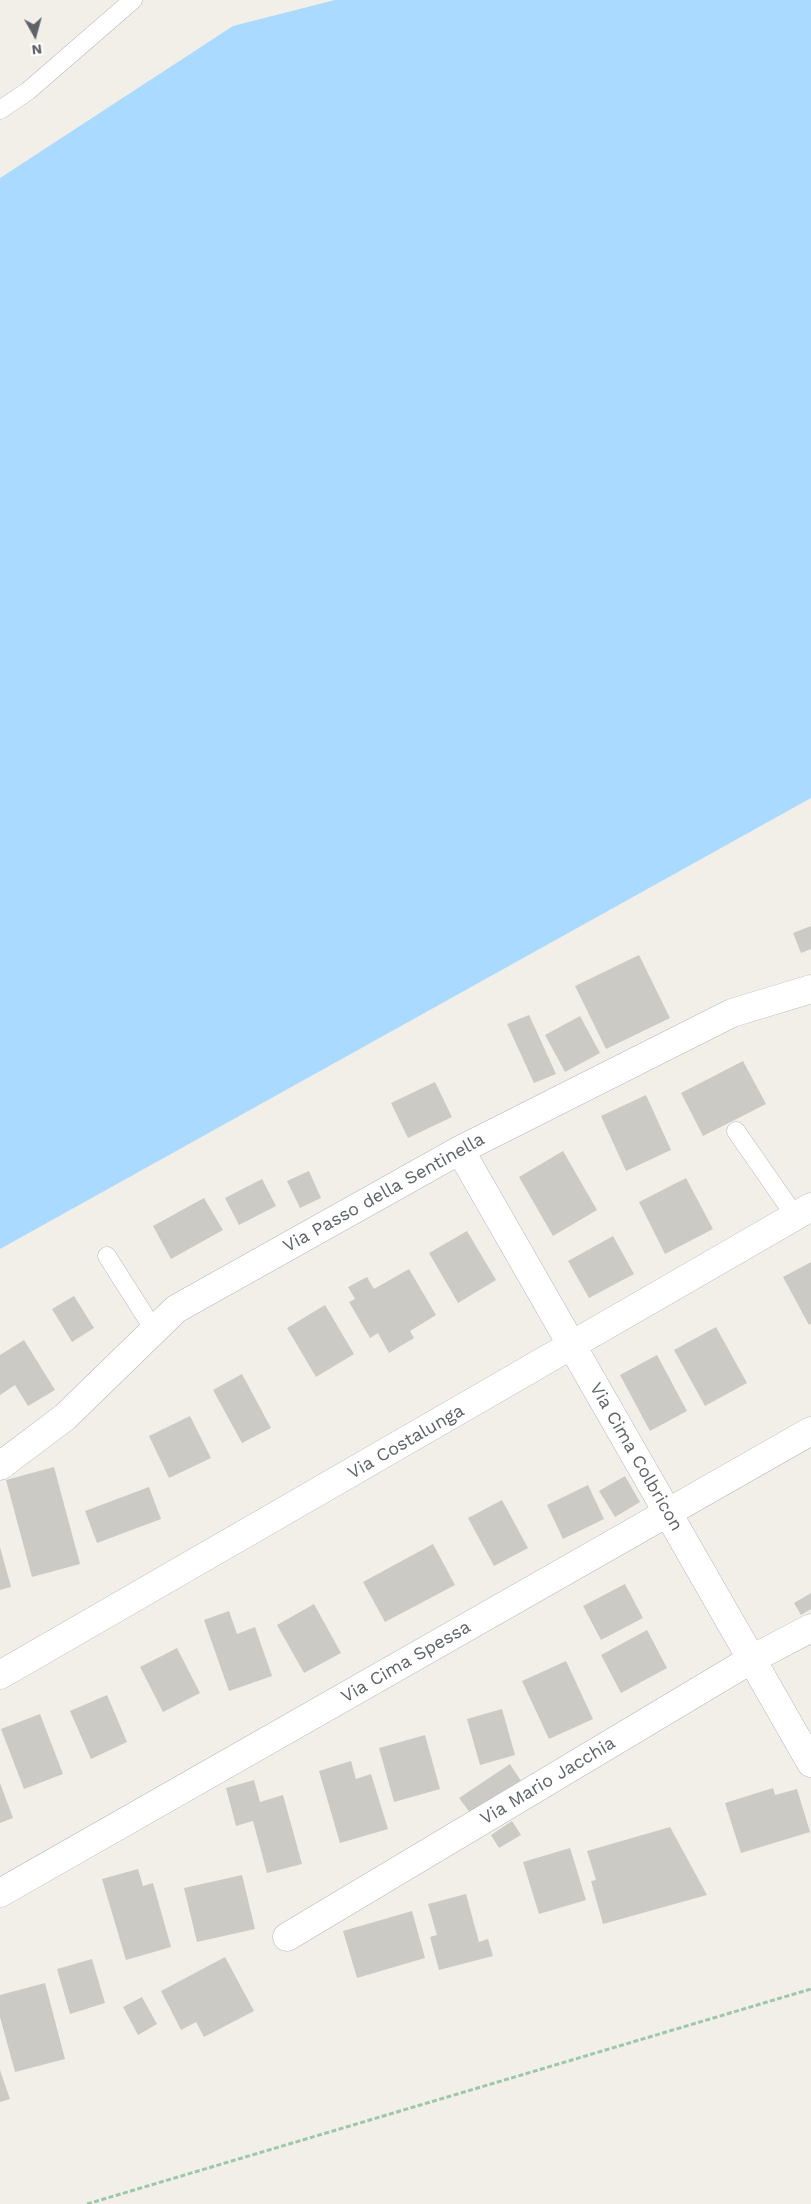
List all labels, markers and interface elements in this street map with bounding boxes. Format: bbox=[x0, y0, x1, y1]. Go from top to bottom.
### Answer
north arrow bbox=[10, 10, 60, 60]
text: N bbox=[31, 41, 43, 58]
street label: Via Passo della Sentinella bbox=[280, 1129, 488, 1257]
street label: Via Cima Colbricon bbox=[585, 1379, 687, 1535]
street label: Via Costalunga bbox=[344, 1400, 468, 1484]
street label: Via Cima Spessa bbox=[338, 1616, 474, 1708]
street label: Via Mario Jacchia bbox=[477, 1732, 619, 1830]

